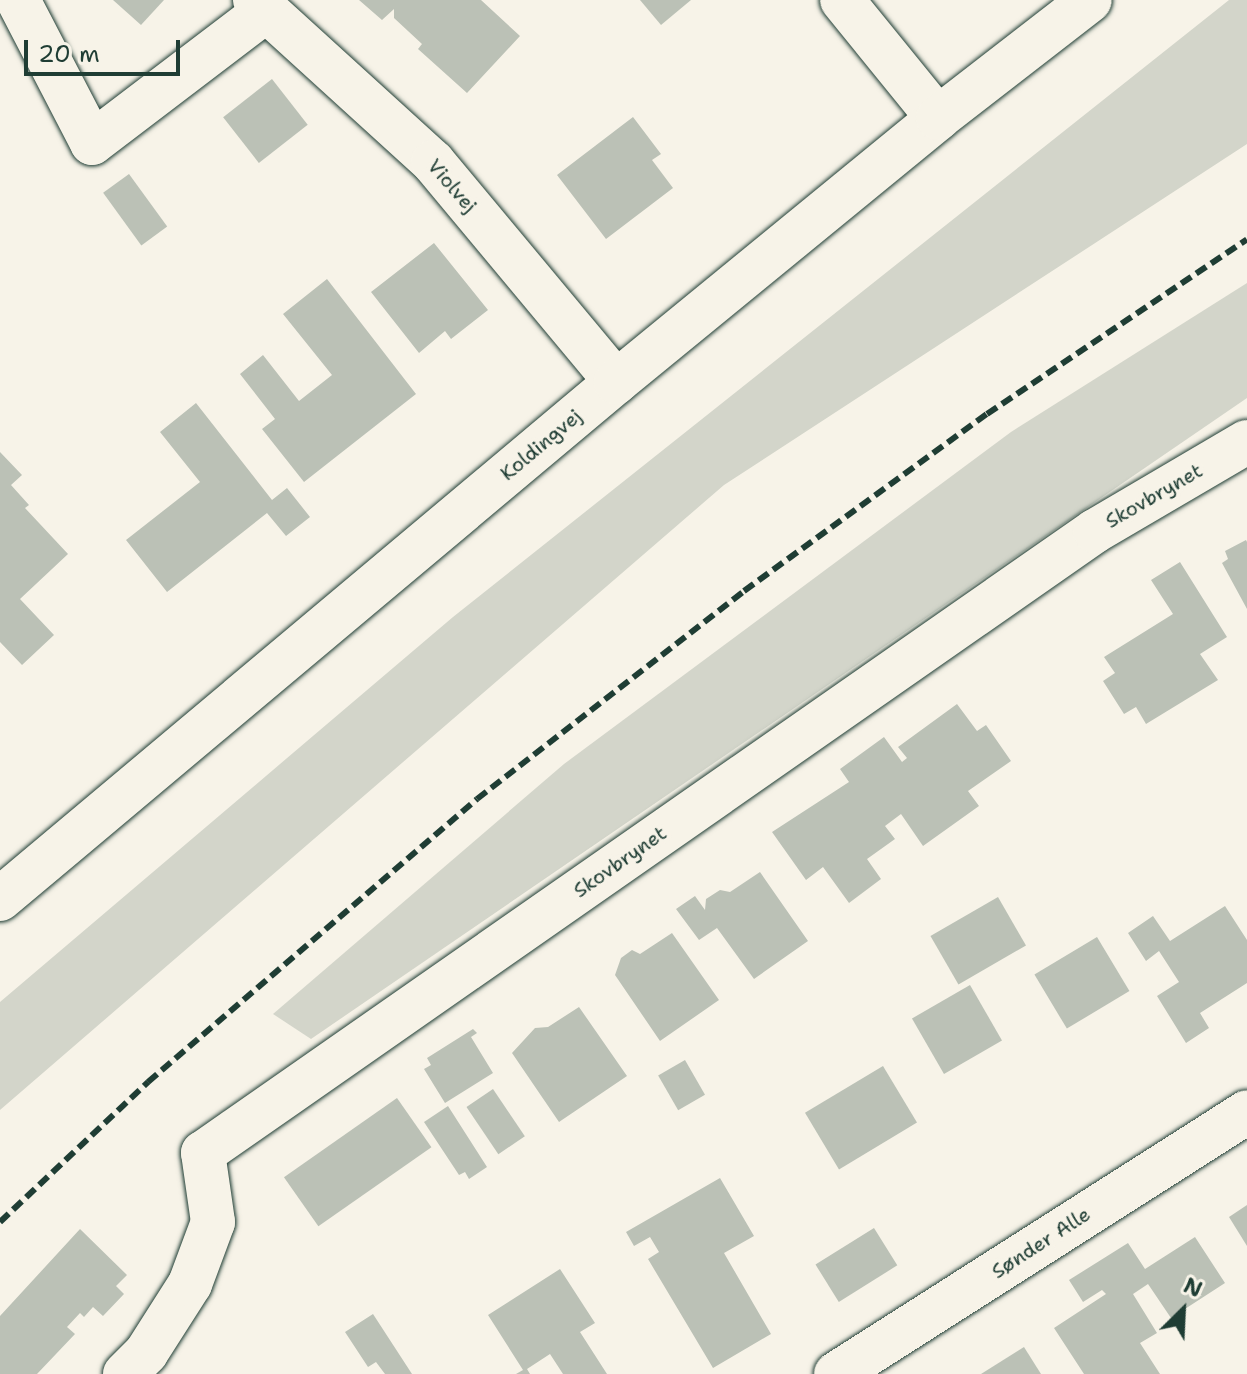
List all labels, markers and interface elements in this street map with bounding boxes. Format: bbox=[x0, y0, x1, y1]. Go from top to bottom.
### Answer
scale bar bbox=[28, 24, 184, 74]
text: 20 m bbox=[38, 38, 100, 70]
street label: Violvej bbox=[422, 154, 482, 218]
street label: Koldingvej bbox=[496, 404, 586, 486]
street label: Skovbrynet bbox=[1101, 459, 1207, 533]
street label: Skovbrynet bbox=[569, 821, 671, 903]
street label: Sønder Alle bbox=[987, 1202, 1095, 1284]
north arrow bbox=[1143, 1270, 1223, 1350]
text: N bbox=[1179, 1271, 1207, 1304]

